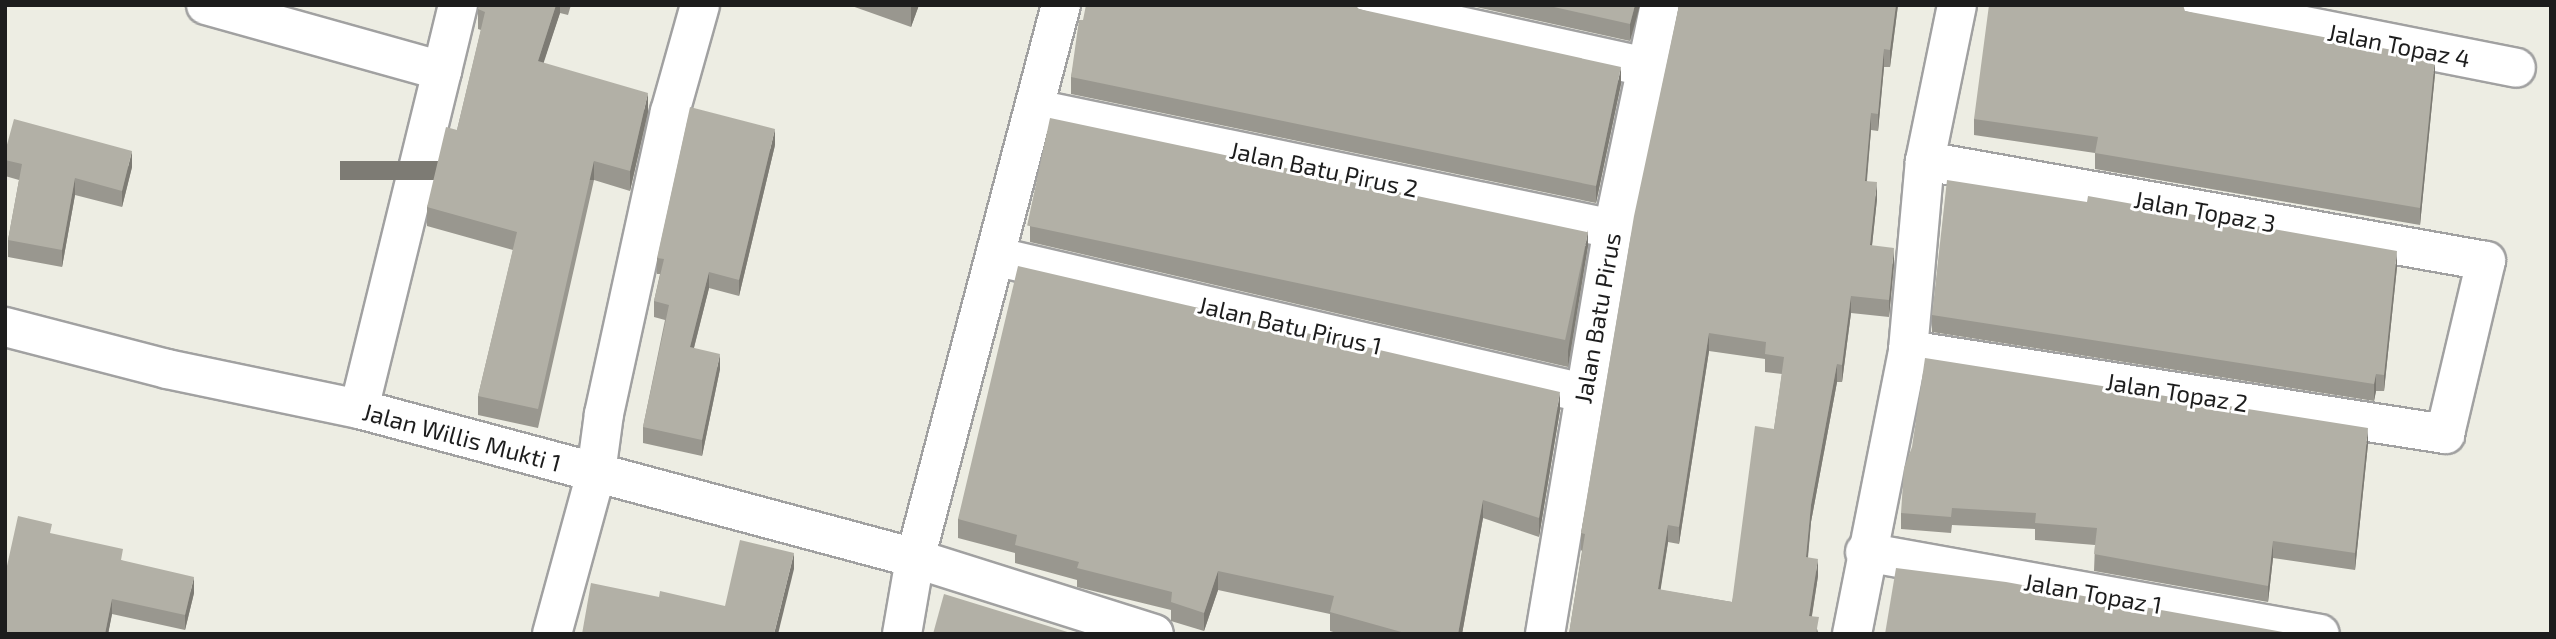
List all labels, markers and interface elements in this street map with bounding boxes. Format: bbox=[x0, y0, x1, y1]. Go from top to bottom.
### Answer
street label: Jalan Topaz 4 bbox=[2325, 17, 2473, 73]
street label: Jalan Batu Pirus 2 bbox=[1227, 135, 1421, 203]
street label: Jalan Topaz 3 bbox=[2132, 184, 2278, 238]
street label: Jalan Batu Pirus bbox=[1568, 230, 1626, 406]
street label: Jalan Batu Pirus 1 bbox=[1195, 290, 1385, 360]
street label: Jalan Topaz 2 bbox=[2104, 367, 2250, 417]
street label: Jalan Willis Mukti 1 bbox=[360, 397, 564, 477]
street label: Jalan Topaz 1 bbox=[2022, 567, 2164, 619]

